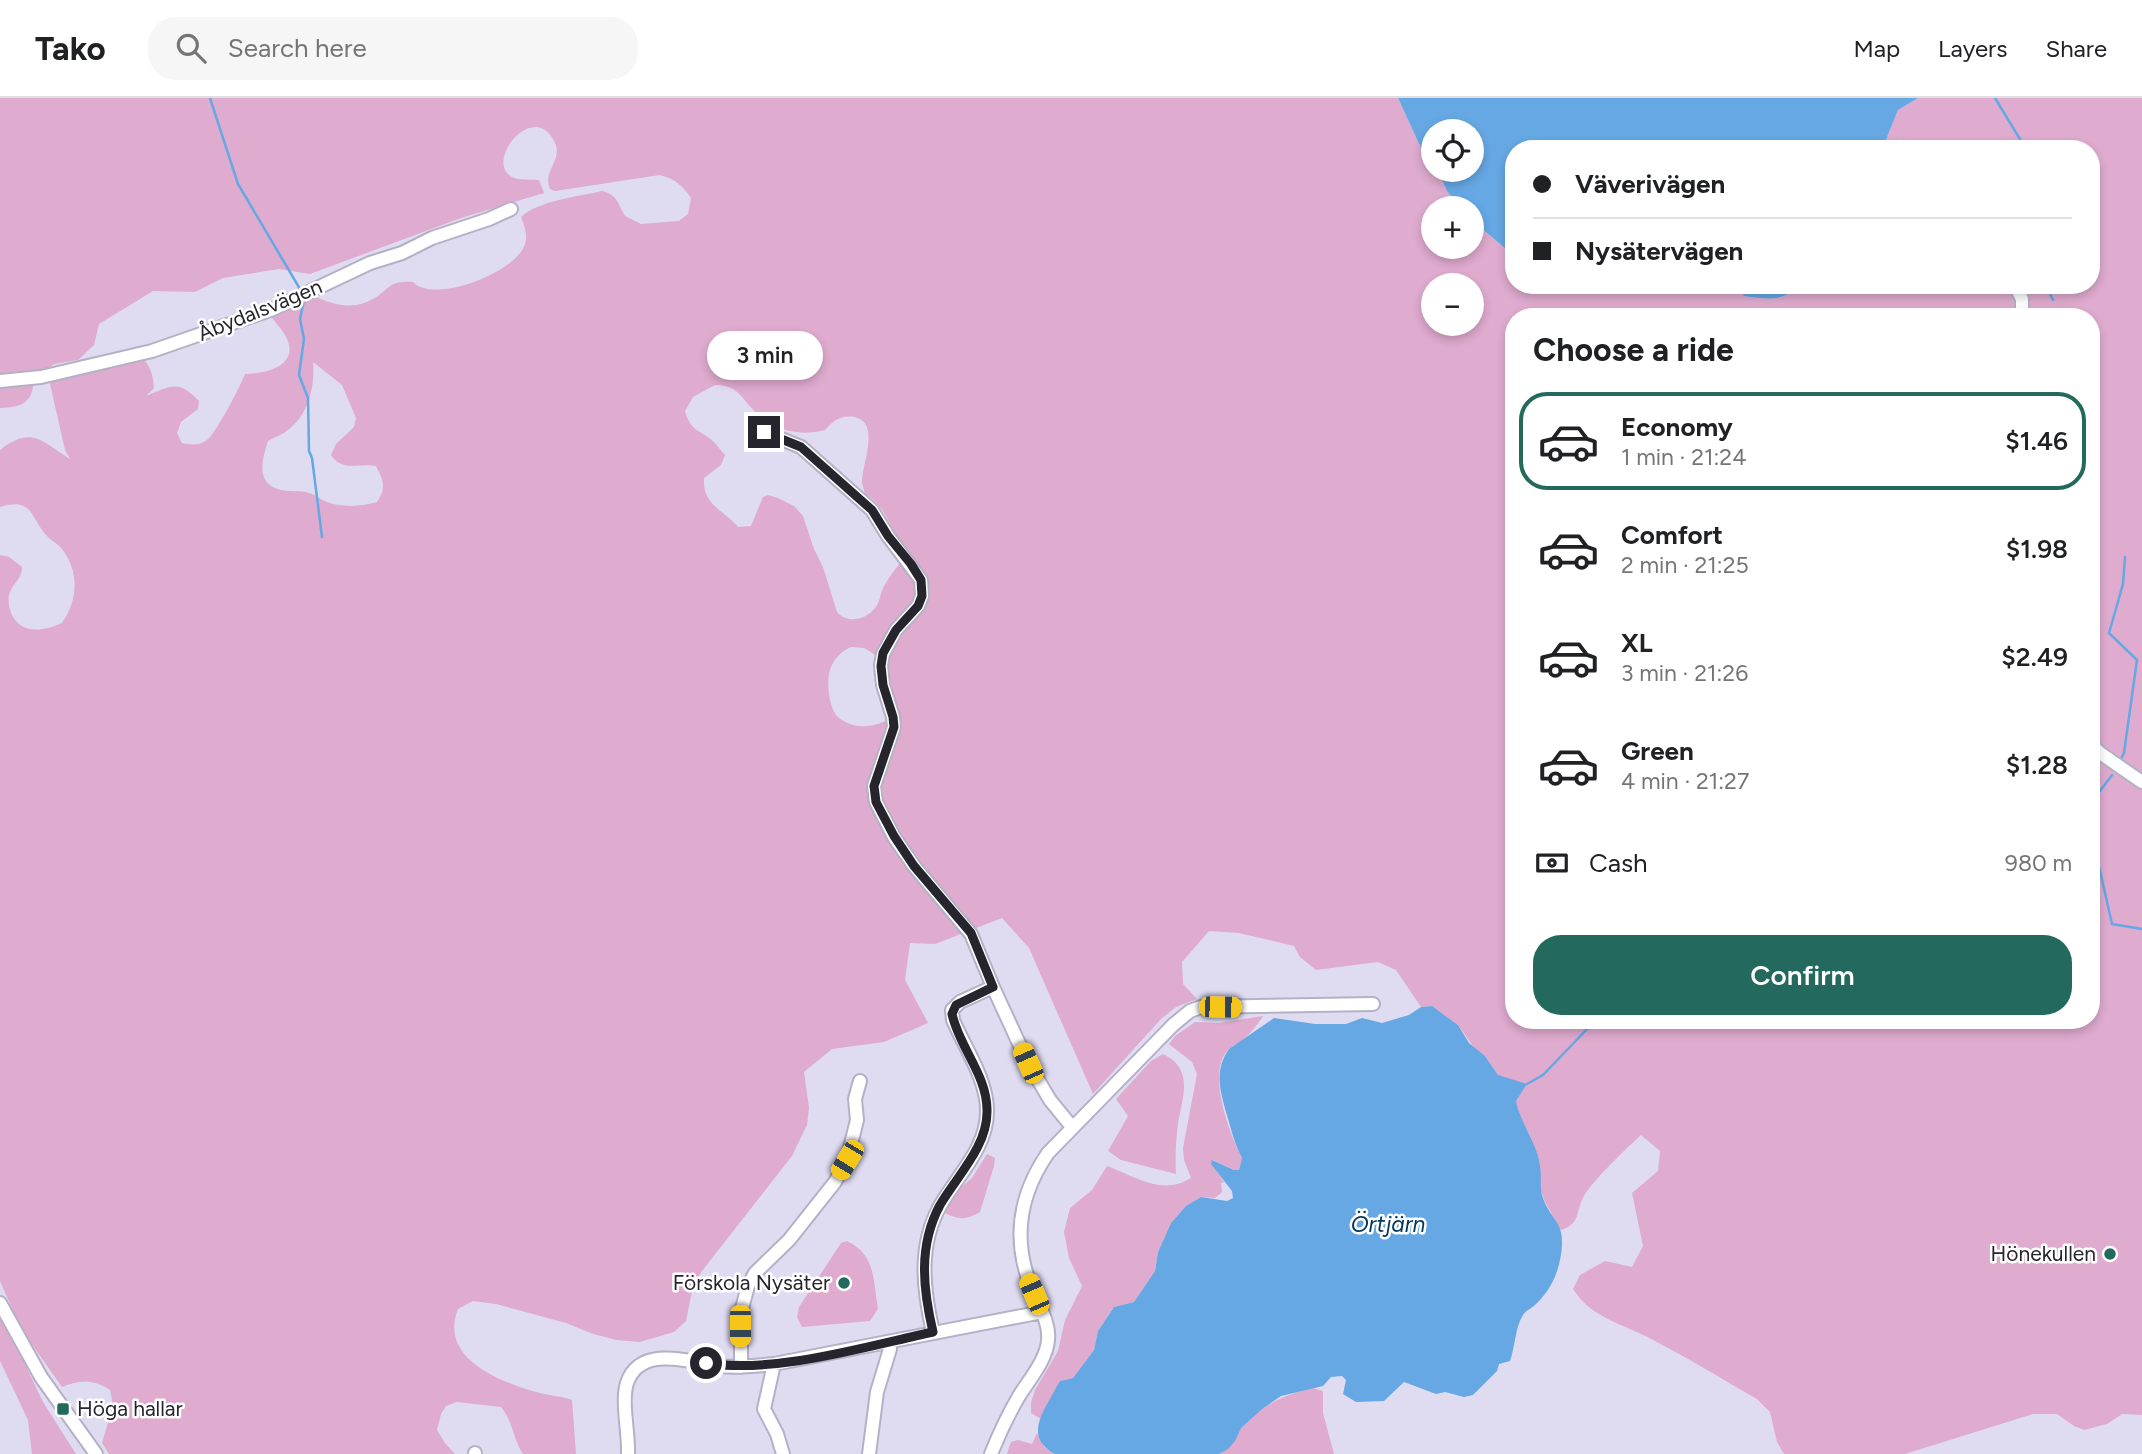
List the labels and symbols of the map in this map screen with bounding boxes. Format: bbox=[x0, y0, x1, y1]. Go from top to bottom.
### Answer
street label: Åbydalsvägen bbox=[194, 273, 326, 346]
callout: 3 min bbox=[706, 330, 822, 380]
route end bbox=[748, 416, 780, 448]
car bbox=[1199, 996, 1242, 1018]
car bbox=[1010, 1040, 1047, 1086]
car bbox=[828, 1137, 867, 1183]
water label: Örtjärn bbox=[1351, 1210, 1425, 1238]
place label: Hönekullen bbox=[1991, 1241, 2096, 1266]
marker: Hönekullen bbox=[2102, 1246, 2118, 1262]
place label: Förskola Nysäter bbox=[673, 1270, 830, 1295]
car bbox=[1017, 1271, 1052, 1317]
marker: Förskola Nysäter bbox=[836, 1275, 852, 1291]
car bbox=[730, 1305, 751, 1347]
route start bbox=[690, 1347, 722, 1379]
place label: Höga hallar bbox=[77, 1396, 183, 1421]
marker: Höga hallar bbox=[55, 1401, 71, 1417]

